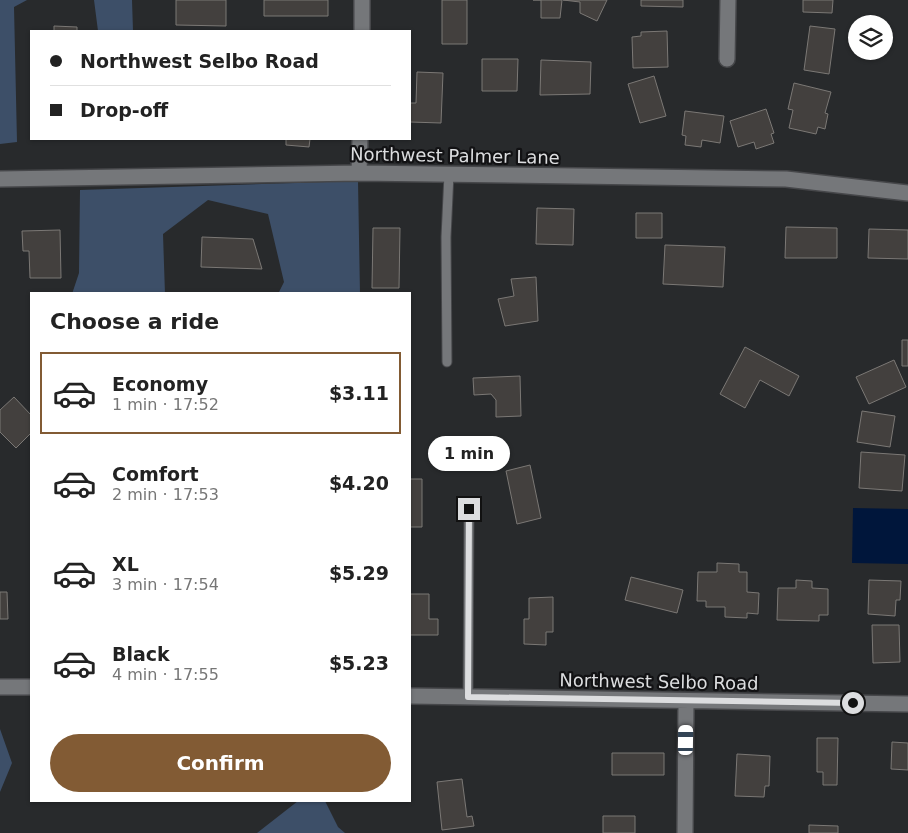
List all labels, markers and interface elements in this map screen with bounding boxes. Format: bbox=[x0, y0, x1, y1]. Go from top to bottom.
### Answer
map controls bbox=[848, 15, 893, 60]
button: layers bbox=[848, 15, 893, 60]
text: Northwest Selbo Road bbox=[80, 50, 319, 72]
text: Drop-off bbox=[80, 99, 168, 121]
street label: Northwest Palmer Lane bbox=[350, 143, 560, 168]
text: Choose a ride bbox=[50, 309, 219, 334]
icon: car bbox=[52, 371, 97, 416]
text: Economy bbox=[112, 373, 208, 395]
text: $3.11 bbox=[329, 382, 389, 404]
text: 1 min · 17:52 bbox=[112, 395, 219, 414]
callout: 1 min bbox=[428, 436, 510, 472]
text: 1 min bbox=[444, 444, 494, 463]
icon: car bbox=[52, 461, 97, 506]
text: Comfort bbox=[112, 463, 199, 485]
text: $4.20 bbox=[329, 472, 389, 494]
text: 2 min · 17:53 bbox=[112, 485, 219, 504]
route end bbox=[458, 498, 480, 520]
icon: car bbox=[52, 551, 97, 596]
text: XL bbox=[112, 553, 139, 575]
text: $5.29 bbox=[329, 562, 389, 584]
text: 3 min · 17:54 bbox=[112, 575, 219, 594]
icon: car bbox=[52, 641, 97, 686]
text: Black bbox=[112, 643, 170, 665]
text: $5.23 bbox=[329, 652, 389, 674]
text: 4 min · 17:55 bbox=[112, 665, 219, 684]
street label: Northwest Selbo Road bbox=[559, 669, 759, 694]
route start bbox=[842, 692, 864, 714]
car bbox=[678, 725, 693, 755]
button: Confirm bbox=[50, 734, 391, 792]

